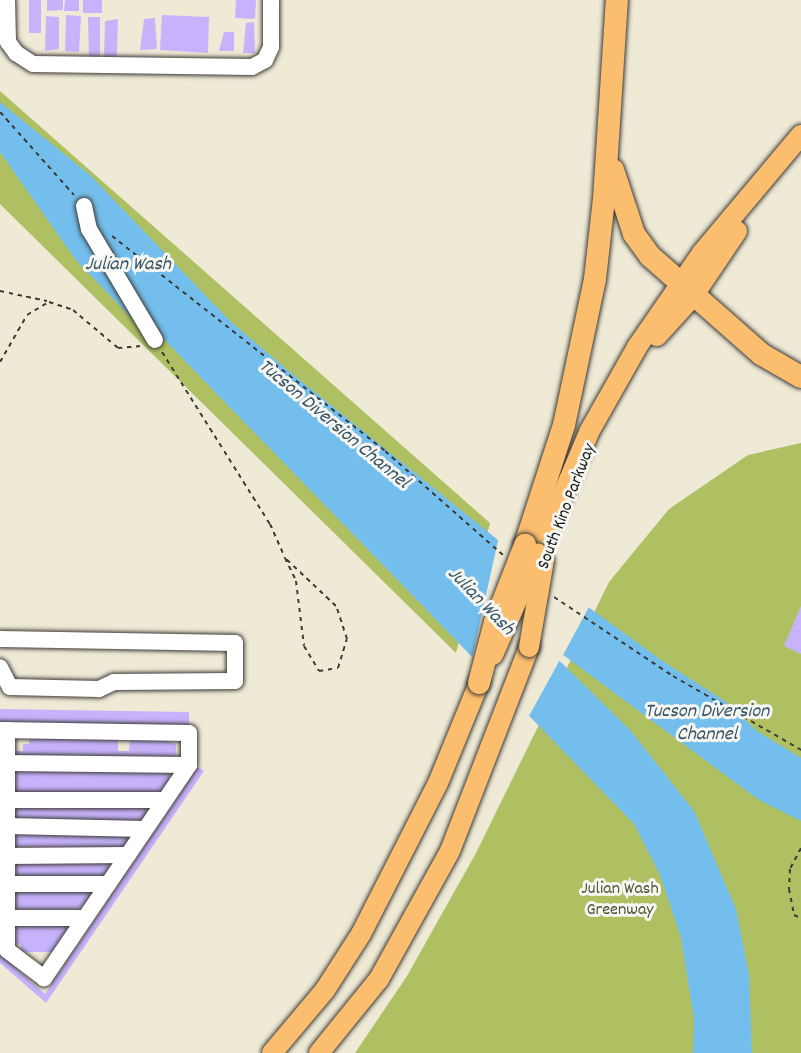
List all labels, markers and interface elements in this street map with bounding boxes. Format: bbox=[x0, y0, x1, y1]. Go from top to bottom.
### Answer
water label: Julian Wash bbox=[85, 253, 171, 277]
water label: Tucson Diversion Channel bbox=[253, 355, 413, 495]
street label: South Kino Parkway bbox=[534, 441, 602, 573]
water label: Julian Wash bbox=[442, 563, 518, 641]
water label: Tucson Diversion Channel bbox=[645, 701, 769, 748]
park label: Julian Wash Greenway bbox=[581, 880, 659, 922]

